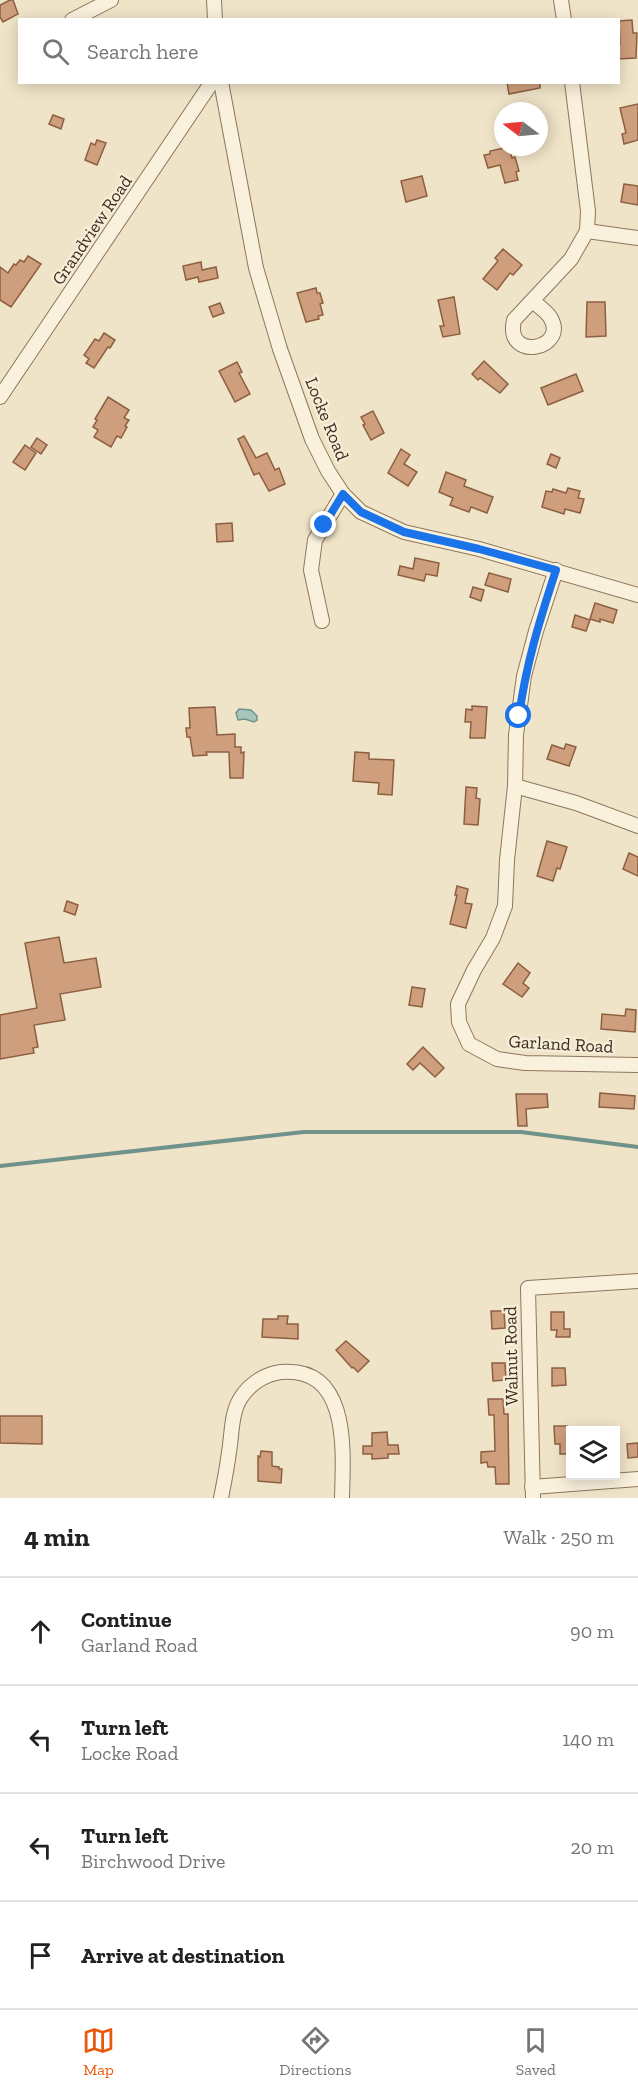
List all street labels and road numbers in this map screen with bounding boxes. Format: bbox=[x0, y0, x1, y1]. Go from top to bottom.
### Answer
street label: Grandview Road bbox=[47, 171, 137, 289]
street label: Locke Road bbox=[300, 374, 354, 464]
street label: Garland Road bbox=[508, 1030, 614, 1058]
street label: Walnut Road bbox=[499, 1306, 523, 1406]

